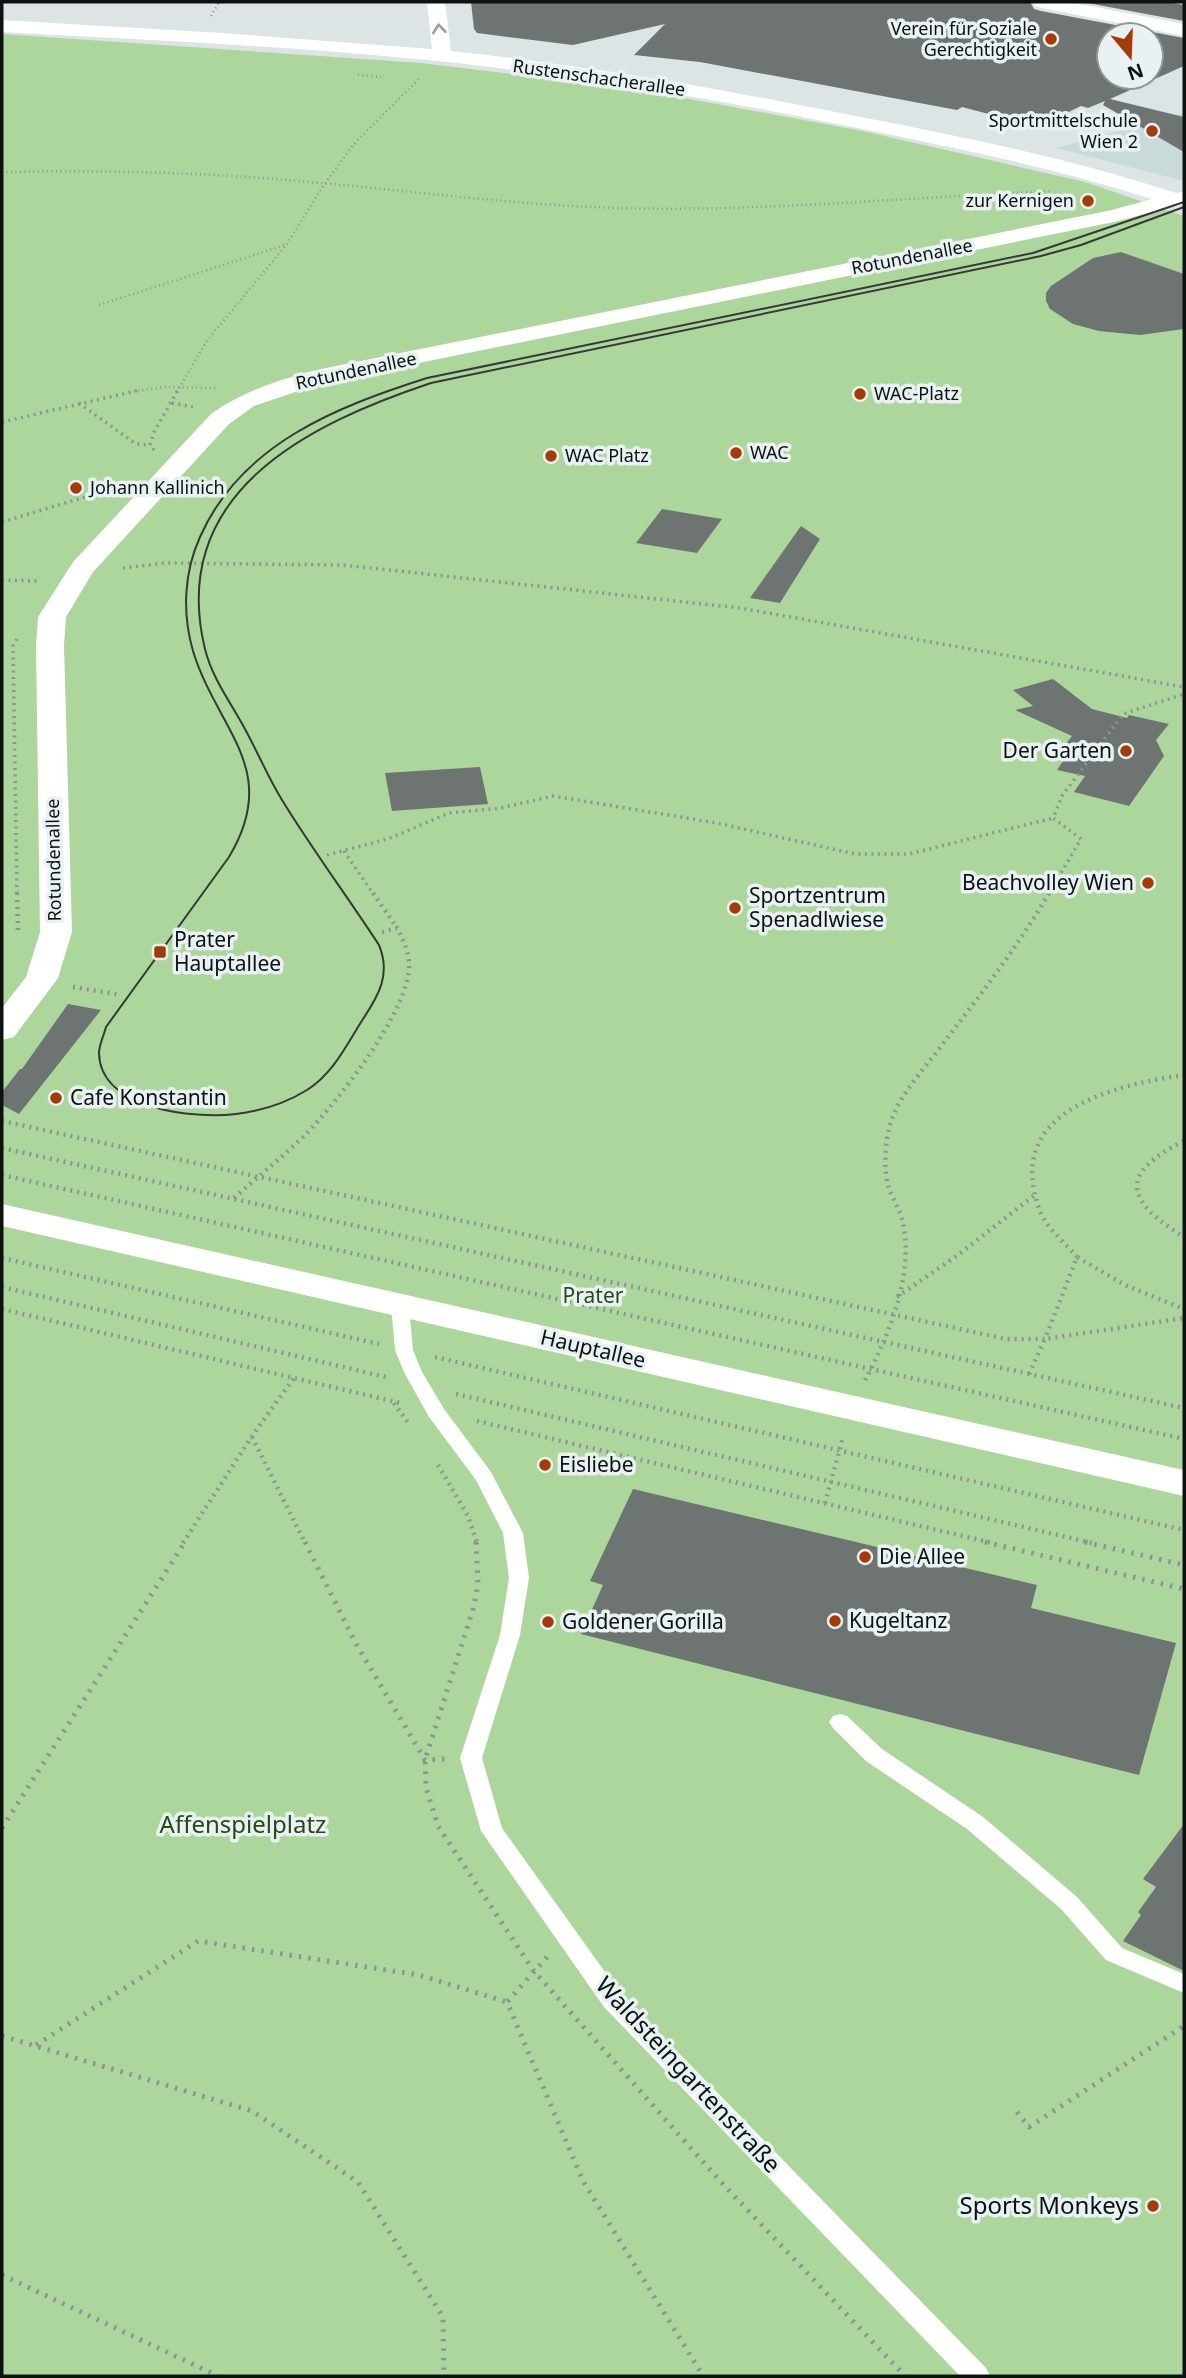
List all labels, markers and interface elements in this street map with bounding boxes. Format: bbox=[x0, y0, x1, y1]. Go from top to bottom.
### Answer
place label: Verein für Soziale Gerechtigkeit bbox=[891, 16, 1037, 61]
north arrow bbox=[1095, 21, 1165, 91]
one-way arrow bbox=[432, 23, 447, 34]
marker: Verein für Soziale Gerechtigkeit bbox=[1043, 31, 1059, 47]
street label: Rustenschacherallee bbox=[511, 53, 687, 101]
text: N bbox=[1124, 57, 1147, 87]
place label: Sportmittelschule Wien 2 bbox=[989, 108, 1138, 153]
marker: Sportmittelschule Wien 2 bbox=[1144, 123, 1160, 139]
place label: zur Kernigen bbox=[965, 188, 1074, 212]
marker: zur Kernigen bbox=[1080, 193, 1096, 209]
street label: Rotundenallee bbox=[849, 233, 974, 280]
street label: Rotundenallee bbox=[293, 346, 418, 395]
place label: WAC-Platz bbox=[874, 381, 959, 405]
marker: WAC-Platz bbox=[852, 386, 868, 402]
place label: WAC bbox=[750, 440, 789, 464]
place label: WAC Platz bbox=[565, 443, 649, 467]
marker: WAC bbox=[728, 445, 744, 461]
marker: WAC Platz bbox=[543, 448, 559, 464]
place label: Johann Kallinich bbox=[88, 475, 225, 499]
marker: Johann Kallinich bbox=[68, 480, 84, 496]
place label: Der Garten bbox=[1003, 736, 1112, 764]
marker: Der Garten bbox=[1118, 743, 1134, 759]
street label: Rotundenallee bbox=[40, 798, 66, 922]
place label: Beachvolley Wien bbox=[962, 868, 1134, 896]
marker: Beachvolley Wien bbox=[1140, 875, 1156, 891]
place label: Sportzentrum Spenadlwiese bbox=[749, 881, 886, 933]
marker: Sportzentrum Spenadlwiese bbox=[727, 900, 743, 916]
place label: Prater Hauptallee bbox=[174, 925, 281, 977]
marker: Prater Hauptallee bbox=[152, 944, 168, 960]
place label: Cafe Konstantin bbox=[70, 1083, 227, 1111]
marker: Cafe Konstantin bbox=[48, 1090, 64, 1106]
park label: Prater bbox=[563, 1281, 624, 1309]
street label: Hauptallee bbox=[538, 1322, 649, 1374]
place label: Eisliebe bbox=[559, 1450, 634, 1478]
marker: Eisliebe bbox=[537, 1457, 553, 1473]
place label: Die Allee bbox=[879, 1542, 965, 1570]
marker: Die Allee bbox=[857, 1549, 873, 1565]
place label: Kugeltanz bbox=[849, 1606, 947, 1634]
place label: Goldener Gorilla bbox=[562, 1607, 724, 1635]
marker: Kugeltanz bbox=[827, 1613, 843, 1629]
marker: Goldener Gorilla bbox=[540, 1614, 556, 1630]
park label: Affenspielplatz bbox=[160, 1807, 326, 1840]
street label: Waldsteingartenstraße bbox=[589, 1968, 789, 2180]
place label: Sports Monkeys bbox=[960, 2188, 1139, 2221]
marker: Sports Monkeys bbox=[1145, 2198, 1161, 2214]

